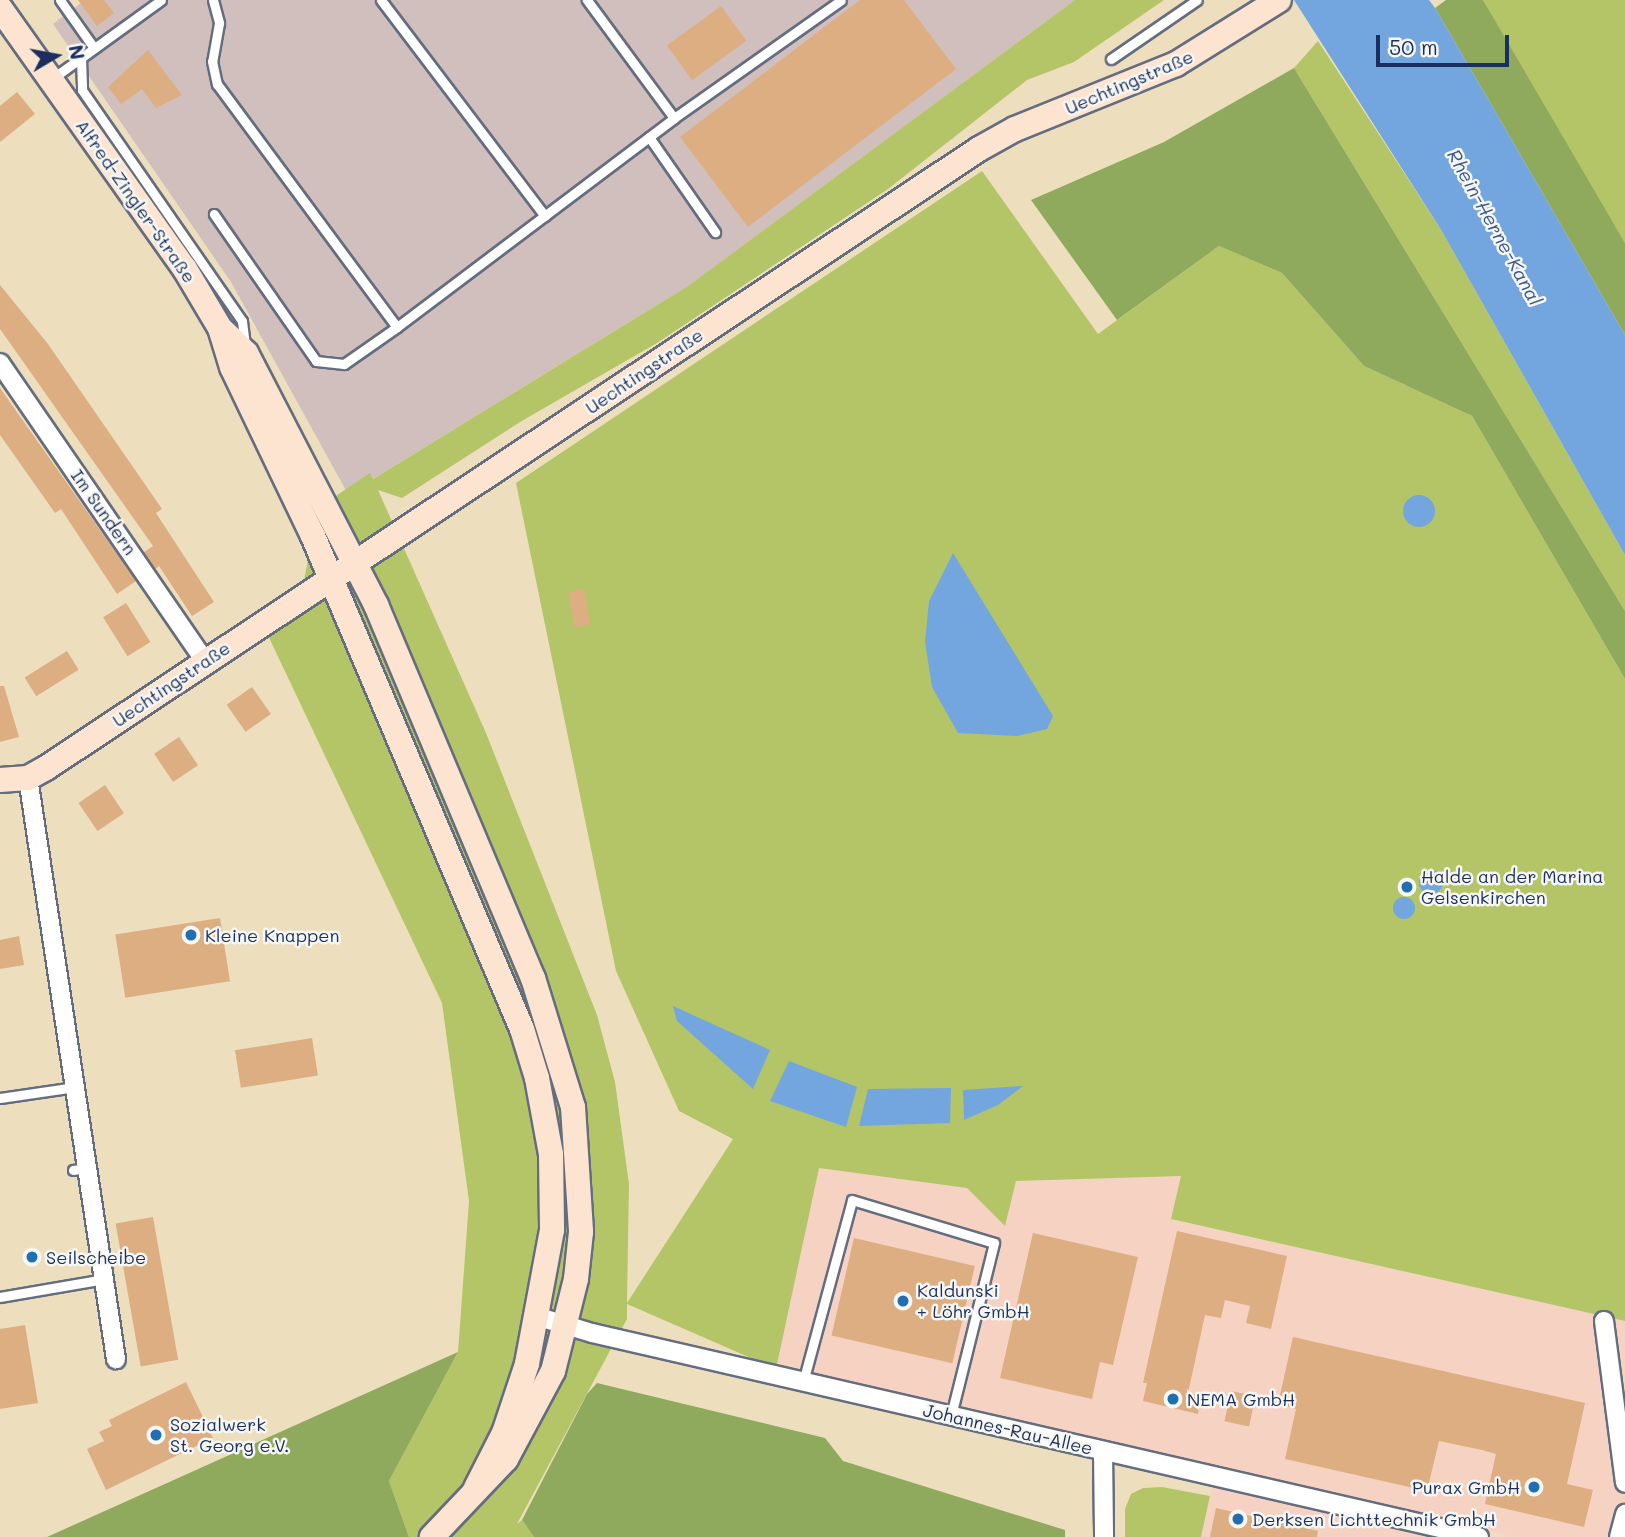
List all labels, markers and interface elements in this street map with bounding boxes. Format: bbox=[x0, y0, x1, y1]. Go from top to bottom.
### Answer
north arrow bbox=[21, 21, 91, 91]
scale bar bbox=[1380, 21, 1513, 65]
text: 50 m bbox=[1389, 33, 1438, 60]
text: N bbox=[64, 43, 91, 62]
street label: Uechtingstraße bbox=[1062, 45, 1196, 119]
street label: Alfred-Zingler-Straße bbox=[71, 115, 201, 287]
water label: Rhein-Herne-Kanal bbox=[1443, 145, 1547, 309]
street label: Uechtingstraße bbox=[581, 324, 707, 418]
street label: Im Sundern bbox=[67, 465, 141, 559]
street label: Uechtingstraße bbox=[108, 637, 234, 731]
place label: Halde an der Marina Gelsenkirchen bbox=[1421, 866, 1603, 908]
marker: Halde an der Marina Gelsenkirchen bbox=[1399, 879, 1415, 895]
place label: Kleine Knappen bbox=[205, 924, 339, 946]
marker: Kleine Knappen bbox=[183, 927, 199, 943]
place label: Seilscheibe bbox=[46, 1246, 146, 1268]
marker: Seilscheibe bbox=[24, 1249, 40, 1265]
place label: Kaldunski + Löhr GmbH bbox=[917, 1280, 1030, 1322]
marker: Kaldunski + Löhr GmbH bbox=[895, 1293, 911, 1309]
place label: NEMA GmbH bbox=[1187, 1388, 1295, 1410]
marker: NEMA GmbH bbox=[1165, 1391, 1181, 1407]
street label: Johannes-Rau-Allee bbox=[921, 1399, 1095, 1459]
place label: Sozialwerk St. Georg e.V. bbox=[170, 1414, 289, 1456]
marker: Sozialwerk St. Georg e.V. bbox=[148, 1427, 164, 1443]
place label: Purax GmbH bbox=[1412, 1476, 1520, 1498]
marker: Purax GmbH bbox=[1526, 1479, 1542, 1495]
place label: Derksen Lichttechnik GmbH bbox=[1252, 1508, 1496, 1530]
marker: Derksen Lichttechnik GmbH bbox=[1230, 1511, 1246, 1527]

